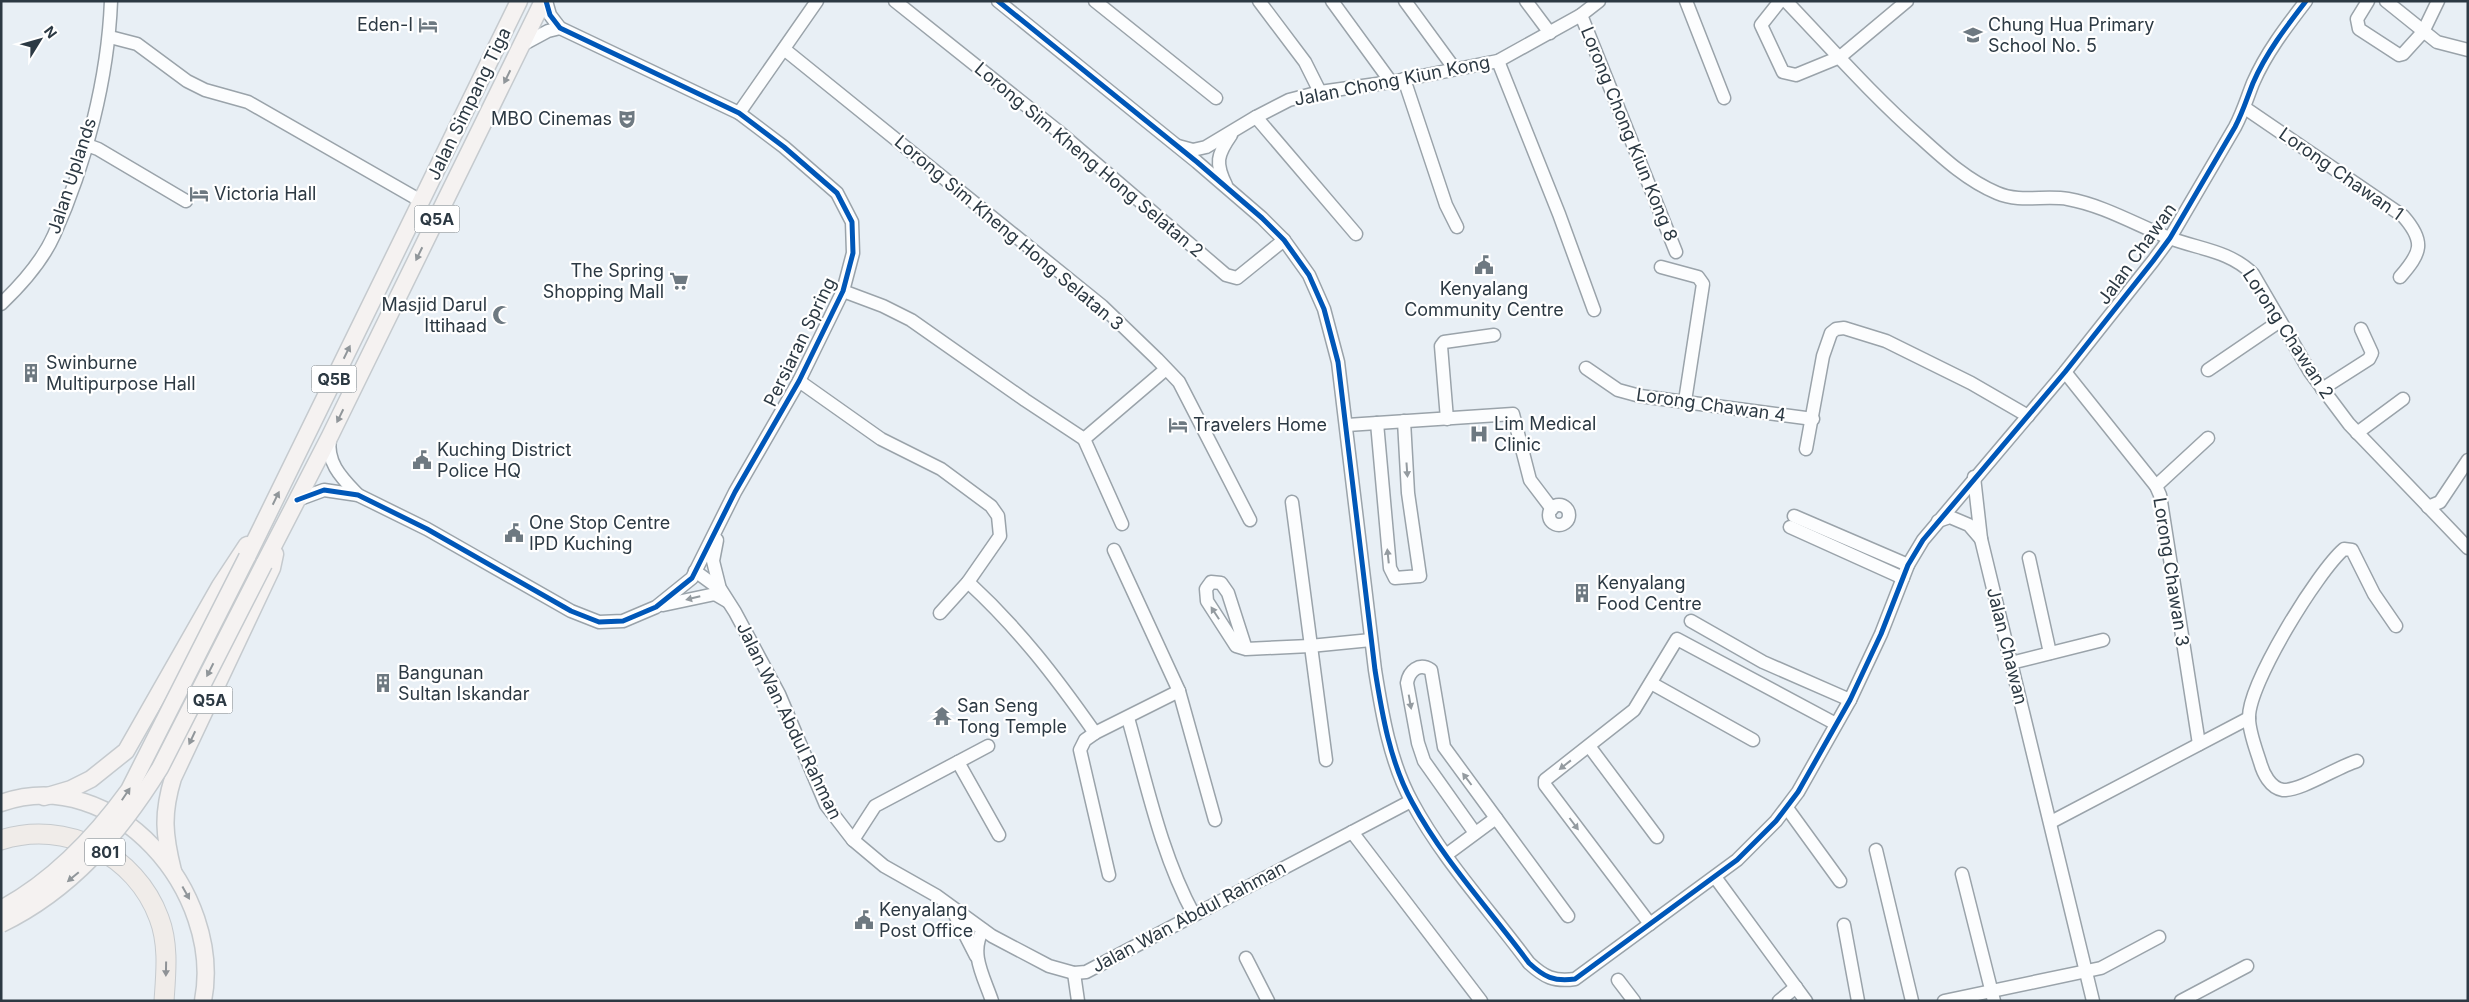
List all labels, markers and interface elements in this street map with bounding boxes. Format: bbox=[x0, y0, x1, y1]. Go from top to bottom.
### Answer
place label: Eden-I bbox=[357, 14, 413, 35]
hotel icon: Eden-I bbox=[417, 14, 439, 36]
place label: Chung Hua Primary School No. 5 bbox=[1988, 14, 2154, 56]
north arrow bbox=[15, 15, 65, 65]
text: N bbox=[41, 22, 61, 41]
street label: Jalan Simpang Tiga bbox=[422, 24, 515, 184]
street label: Lorong Chong Kiun Kong 8 bbox=[1577, 24, 1682, 244]
school or university icon: Chung Hua Primary School No. 5 bbox=[1962, 24, 1984, 46]
street label: Jalan Chong Kiun Kong bbox=[1292, 51, 1491, 110]
street label: Lorong Sim Kheng Hong Selatan 2 bbox=[971, 58, 1208, 261]
one-way arrow bbox=[502, 70, 510, 84]
place label: MBO Cinemas bbox=[491, 108, 612, 129]
theatre icon: MBO Cinemas bbox=[616, 108, 638, 130]
street label: Jalan Uplands bbox=[43, 115, 100, 236]
street label: Lorong Chawan 1 bbox=[2275, 123, 2407, 224]
street label: Lorong Sim Kheng Hong Selatan 3 bbox=[891, 131, 1128, 335]
hotel icon: Victoria Hall bbox=[188, 183, 210, 205]
place label: Victoria Hall bbox=[214, 183, 316, 204]
street label: Jalan Chawan bbox=[2093, 199, 2180, 308]
road number: Q5A bbox=[414, 205, 460, 232]
one-way arrow bbox=[415, 247, 423, 261]
public building icon: Kenyalang Community Centre bbox=[1473, 254, 1495, 276]
place label: The Spring Shopping Mall bbox=[543, 260, 664, 302]
street label: Lorong Chawan 2 bbox=[2239, 265, 2338, 403]
supermarket icon: The Spring Shopping Mall bbox=[668, 270, 690, 292]
street label: Persiaran Spring bbox=[759, 274, 840, 410]
place label: Kenyalang Community Centre bbox=[1404, 278, 1564, 320]
place label: Masjid Darul Ittihaad bbox=[381, 294, 487, 336]
mosque icon: Masjid Darul Ittihaad bbox=[491, 304, 513, 326]
one-way arrow bbox=[343, 345, 351, 359]
place label: Swinburne Multipurpose Hall bbox=[46, 352, 196, 394]
building icon: Swinburne Multipurpose Hall bbox=[20, 362, 42, 384]
road number: Q5B bbox=[312, 366, 356, 392]
street label: Lorong Chawan 4 bbox=[1635, 384, 1787, 425]
one-way arrow bbox=[336, 409, 344, 423]
place label: Lim Medical Clinic bbox=[1494, 413, 1596, 455]
hotel icon: Travelers Home bbox=[1167, 414, 1189, 436]
place label: Travelers Home bbox=[1193, 414, 1327, 435]
hospital icon: Lim Medical Clinic bbox=[1468, 423, 1490, 445]
place label: Kuching District Police HQ bbox=[437, 439, 572, 481]
public building icon: Kuching District Police HQ bbox=[411, 449, 433, 471]
one-way arrow bbox=[1403, 462, 1411, 478]
one-way arrow bbox=[272, 490, 280, 505]
street label: Lorong Chawan 3 bbox=[2149, 496, 2194, 648]
place label: One Stop Centre IPD Kuching bbox=[529, 512, 670, 554]
public building icon: One Stop Centre IPD Kuching bbox=[503, 522, 525, 544]
one-way arrow bbox=[1384, 547, 1392, 563]
place label: Kenyalang Food Centre bbox=[1597, 572, 1702, 614]
building icon: Kenyalang Food Centre bbox=[1571, 582, 1593, 604]
street label: Jalan Chawan bbox=[1983, 585, 2032, 707]
one-way arrow bbox=[686, 594, 701, 602]
one-way arrow bbox=[1210, 607, 1220, 620]
street label: Jalan Wan Abdul Rahman bbox=[733, 619, 846, 823]
place label: Bangunan Sultan Iskandar bbox=[398, 662, 530, 704]
one-way arrow bbox=[206, 663, 214, 677]
building icon: Bangunan Sultan Iskandar bbox=[372, 672, 394, 694]
road number: Q5A bbox=[188, 686, 232, 714]
one-way arrow bbox=[1407, 694, 1415, 710]
place label: San Seng Tong Temple bbox=[957, 695, 1067, 737]
temple icon: San Seng Tong Temple bbox=[931, 705, 953, 727]
one-way arrow bbox=[188, 731, 196, 745]
one-way arrow bbox=[1559, 759, 1572, 770]
one-way arrow bbox=[1461, 773, 1472, 786]
one-way arrow bbox=[121, 787, 131, 801]
one-way arrow bbox=[1569, 817, 1580, 830]
road number: 801 bbox=[85, 839, 125, 866]
street label: Jalan Wan Abdul Rahman bbox=[1088, 856, 1289, 977]
one-way arrow bbox=[67, 871, 79, 882]
one-way arrow bbox=[182, 885, 190, 900]
place label: Kenyalang Post Office bbox=[879, 899, 973, 941]
public building icon: Kenyalang Post Office bbox=[853, 909, 875, 931]
one-way arrow bbox=[162, 961, 170, 977]

